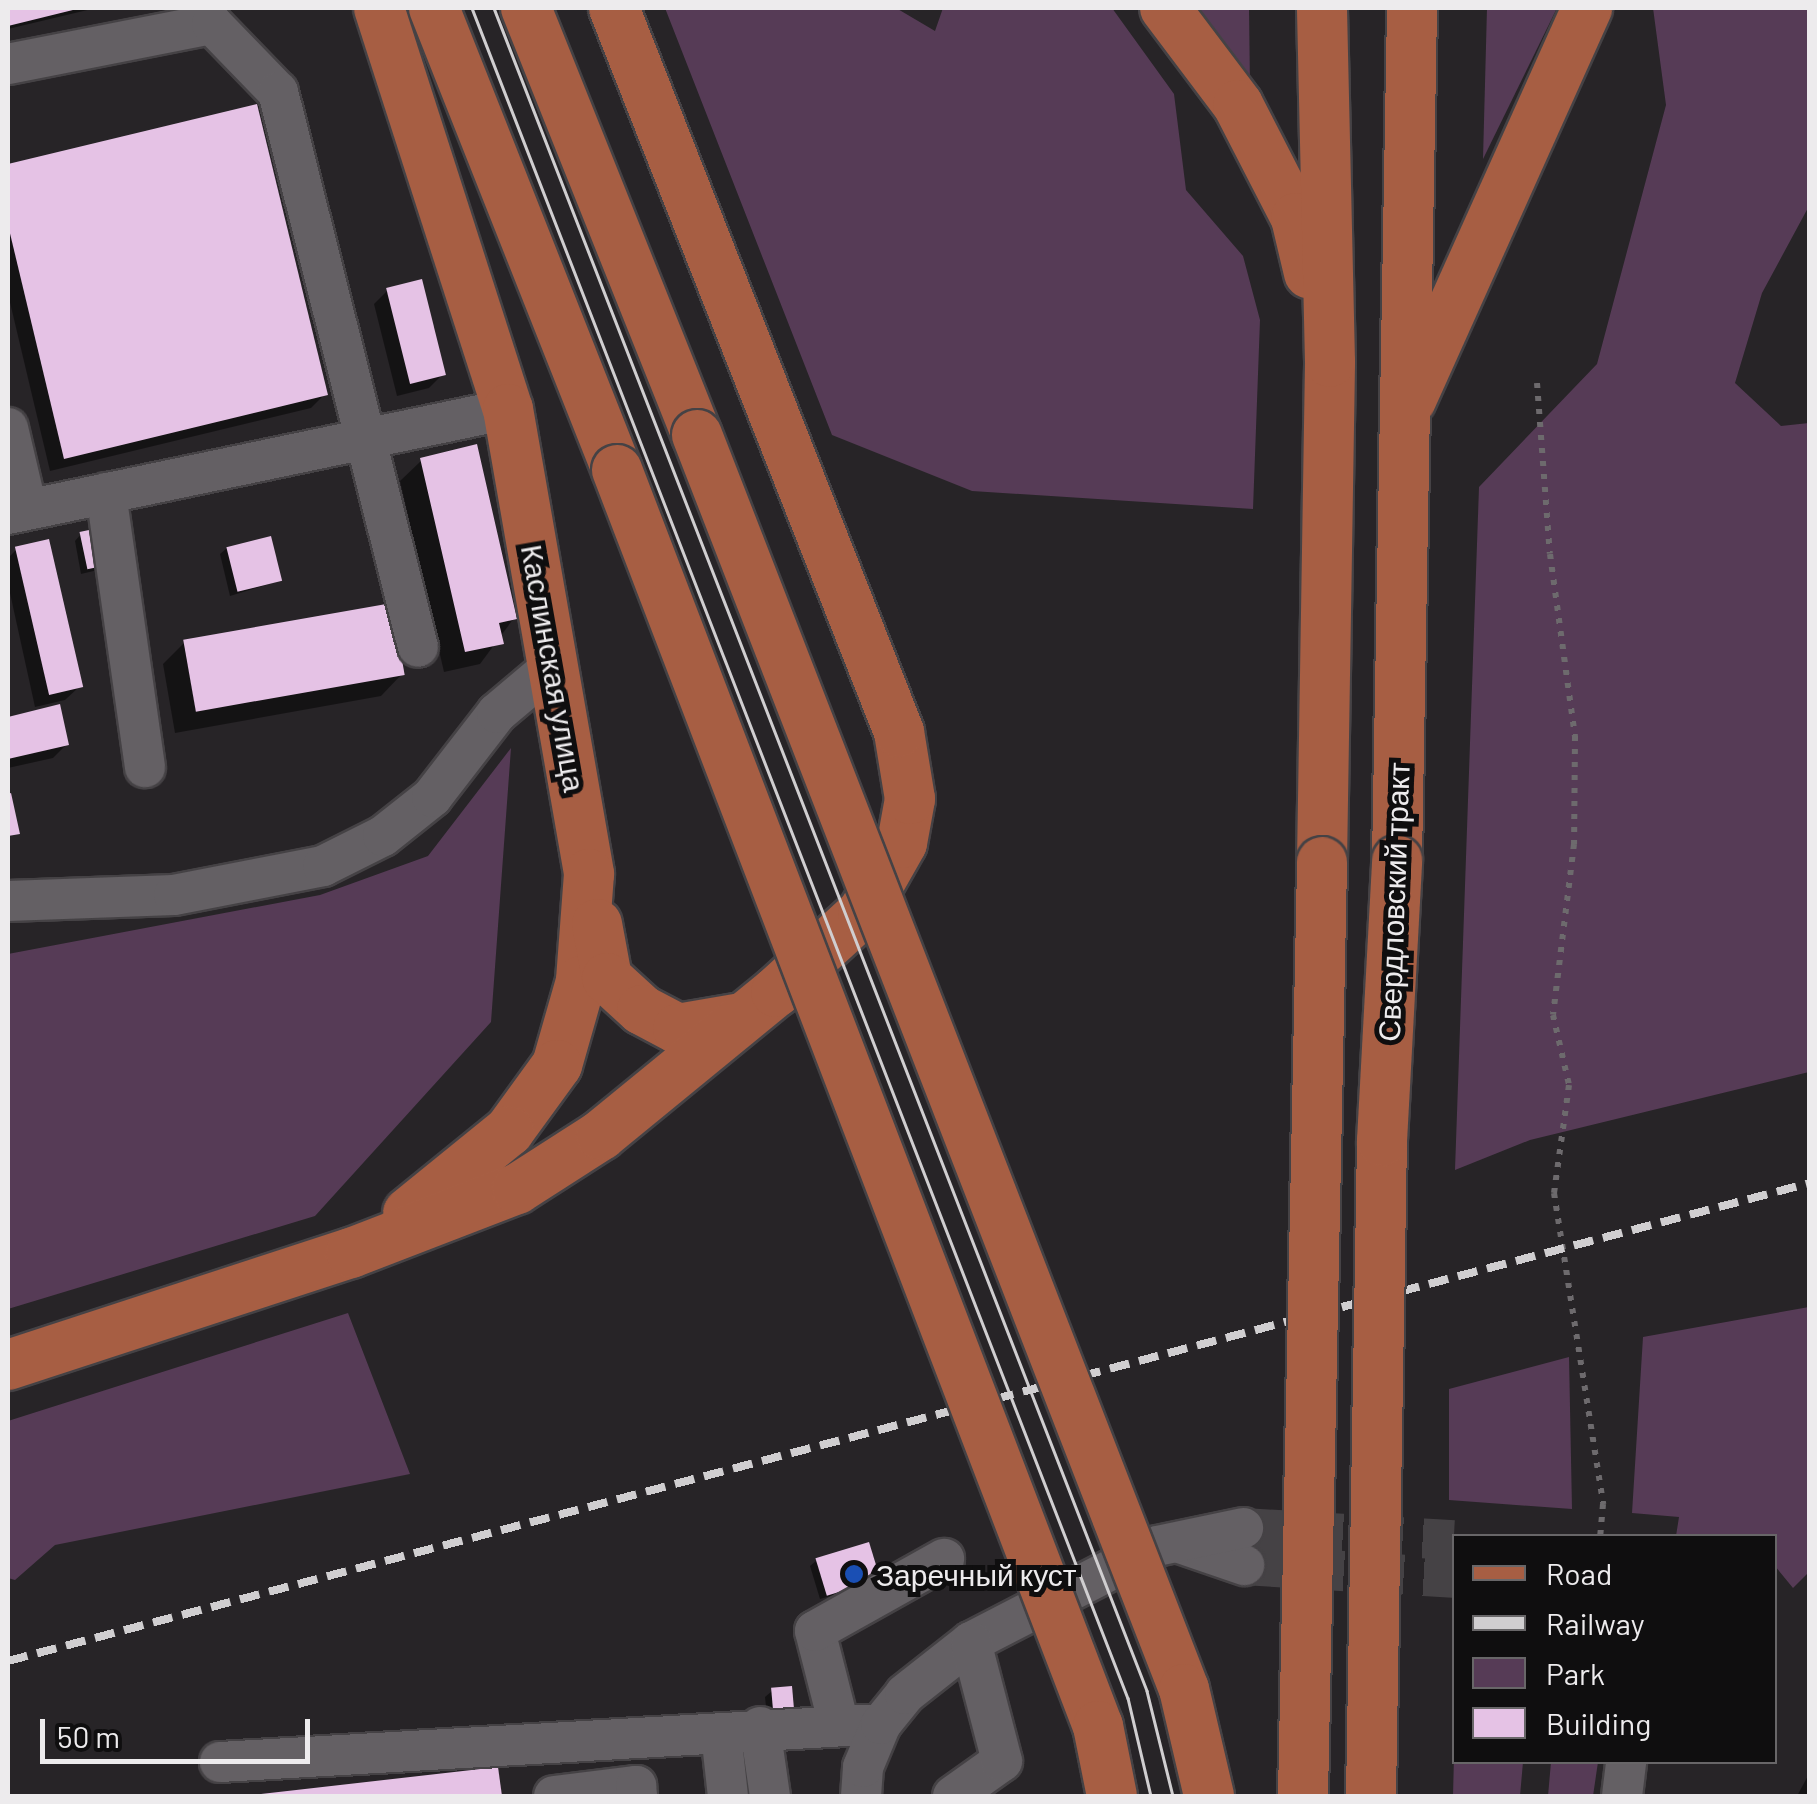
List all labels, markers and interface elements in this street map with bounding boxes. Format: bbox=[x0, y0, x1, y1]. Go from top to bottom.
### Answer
street label: Каслинская улица bbox=[515, 542, 593, 794]
street label: Свердловский тракт bbox=[1370, 762, 1416, 1042]
legend bbox=[1452, 1534, 1777, 1764]
text: Road bbox=[1546, 1555, 1612, 1591]
place label: Заречный куст bbox=[876, 1556, 1077, 1592]
marker: Заречный куст bbox=[841, 1561, 867, 1587]
text: Railway bbox=[1546, 1605, 1645, 1641]
text: Park bbox=[1546, 1655, 1605, 1691]
scale bar bbox=[45, 1699, 315, 1761]
text: Building bbox=[1546, 1705, 1651, 1741]
text: 50 m bbox=[57, 1718, 120, 1754]

